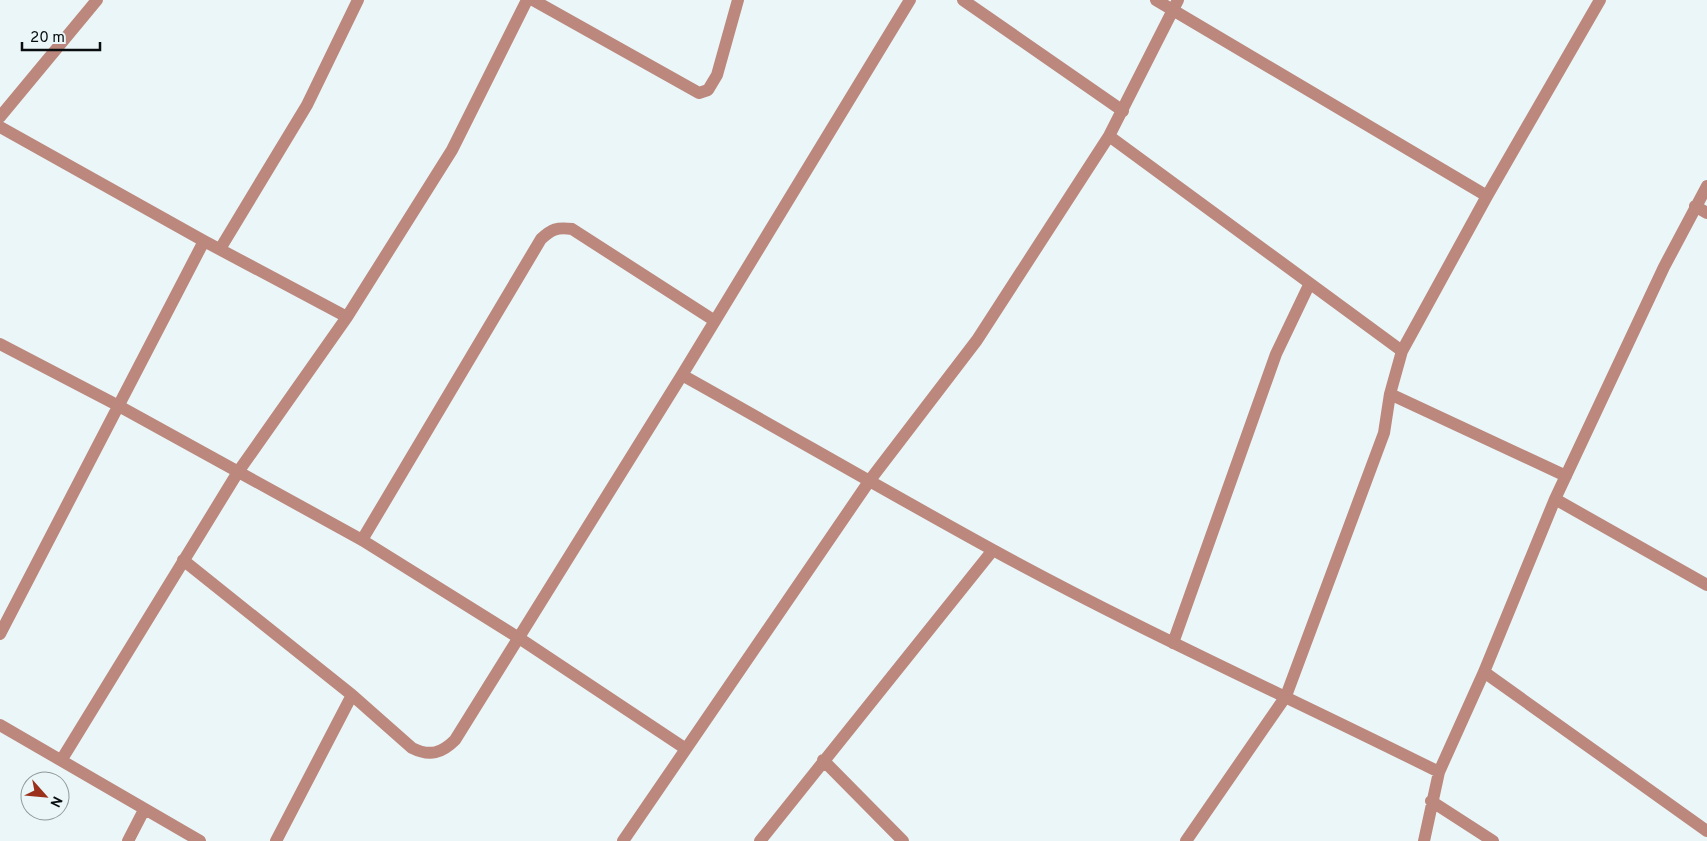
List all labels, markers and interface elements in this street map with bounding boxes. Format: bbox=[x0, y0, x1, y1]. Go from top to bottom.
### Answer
scale bar bbox=[22, 20, 100, 52]
text: 20 m bbox=[30, 29, 65, 48]
north arrow bbox=[20, 771, 70, 821]
text: N bbox=[45, 793, 65, 810]

